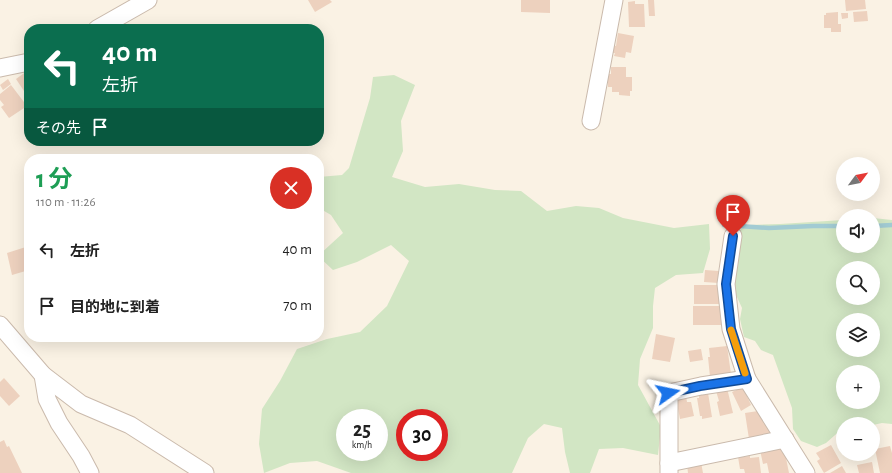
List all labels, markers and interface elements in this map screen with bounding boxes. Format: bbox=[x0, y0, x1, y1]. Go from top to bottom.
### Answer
text: 40 m bbox=[102, 39, 158, 67]
icon: left bbox=[36, 40, 88, 92]
text: 左折 bbox=[102, 77, 138, 95]
icon: arrive bbox=[89, 116, 111, 138]
text: その先 bbox=[36, 121, 81, 136]
north arrow bbox=[836, 157, 880, 201]
map controls bbox=[836, 157, 880, 461]
button: close bbox=[270, 167, 312, 209]
text: 1 分 bbox=[36, 168, 72, 192]
pin bbox=[716, 195, 750, 236]
text: 110 m · 11:26 bbox=[36, 196, 96, 209]
icon: arrive bbox=[722, 201, 744, 223]
button: sound bbox=[836, 209, 880, 253]
icon: left bbox=[36, 239, 58, 261]
text: 40 m bbox=[282, 242, 312, 257]
text: 左折 bbox=[70, 244, 100, 259]
button: search bbox=[836, 261, 880, 305]
icon: arrive bbox=[36, 295, 58, 317]
text: 70 m bbox=[283, 298, 312, 313]
text: 目的地に到着 bbox=[70, 300, 160, 315]
button: layers bbox=[836, 313, 880, 357]
button: + bbox=[836, 365, 880, 409]
position arrow bbox=[647, 372, 689, 414]
speed limit sign: 30 bbox=[396, 409, 448, 461]
button: − bbox=[836, 417, 880, 461]
text: 25 bbox=[353, 420, 371, 440]
text: km/h bbox=[352, 440, 372, 450]

